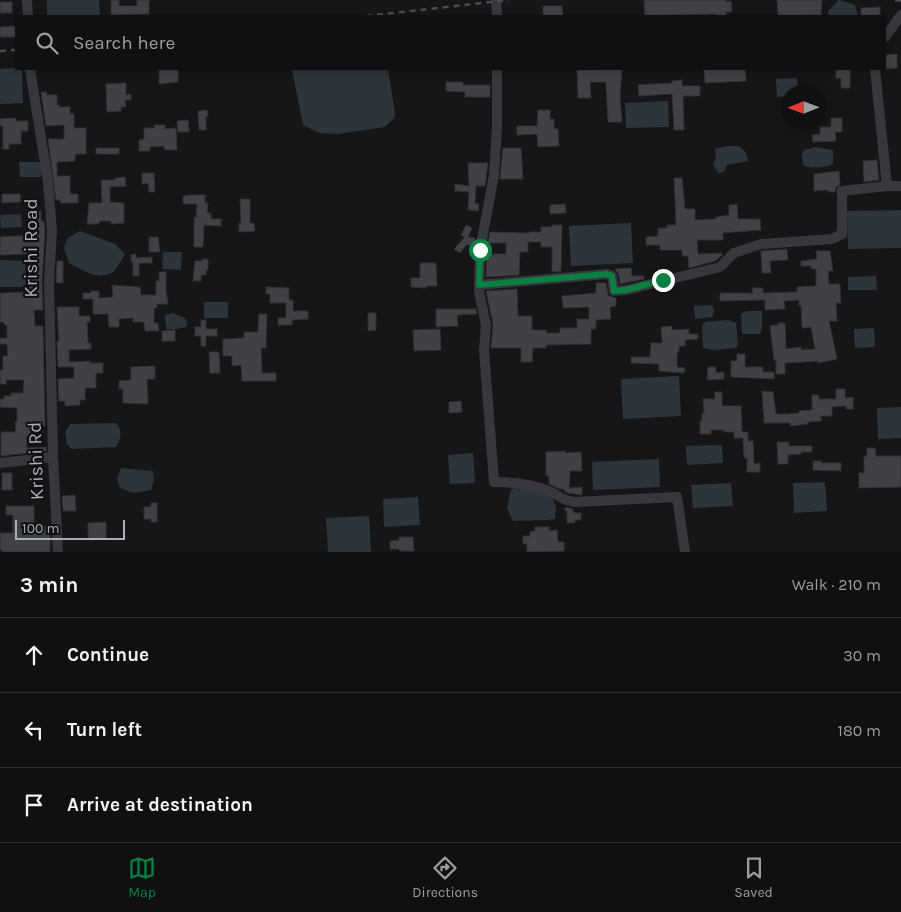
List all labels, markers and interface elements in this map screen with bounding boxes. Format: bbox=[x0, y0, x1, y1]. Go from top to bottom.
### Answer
search box bbox=[15, 15, 886, 70]
icon: search bbox=[33, 29, 61, 57]
text: Search here bbox=[73, 32, 175, 54]
north arrow bbox=[781, 85, 826, 130]
street label: Krishi Road bbox=[20, 198, 42, 298]
route start bbox=[469, 239, 492, 262]
route end bbox=[652, 269, 675, 292]
street label: Krishi Rd bbox=[24, 421, 48, 501]
scale bar bbox=[15, 517, 125, 540]
text: 100 m bbox=[22, 520, 60, 537]
text: 3 min bbox=[20, 573, 78, 597]
text: Walk · 210 m bbox=[792, 575, 881, 594]
icon: ahead bbox=[20, 641, 48, 669]
text: Continue bbox=[67, 644, 149, 666]
text: 30 m bbox=[843, 646, 881, 665]
icon: left bbox=[20, 716, 48, 744]
text: Turn left bbox=[67, 719, 142, 741]
text: 180 m bbox=[838, 721, 881, 740]
icon: arrive bbox=[20, 791, 48, 819]
text: Arrive at destination bbox=[67, 794, 253, 816]
tab: Map bbox=[128, 854, 156, 901]
tab: Directions bbox=[412, 854, 478, 901]
tab: Saved bbox=[734, 854, 773, 901]

